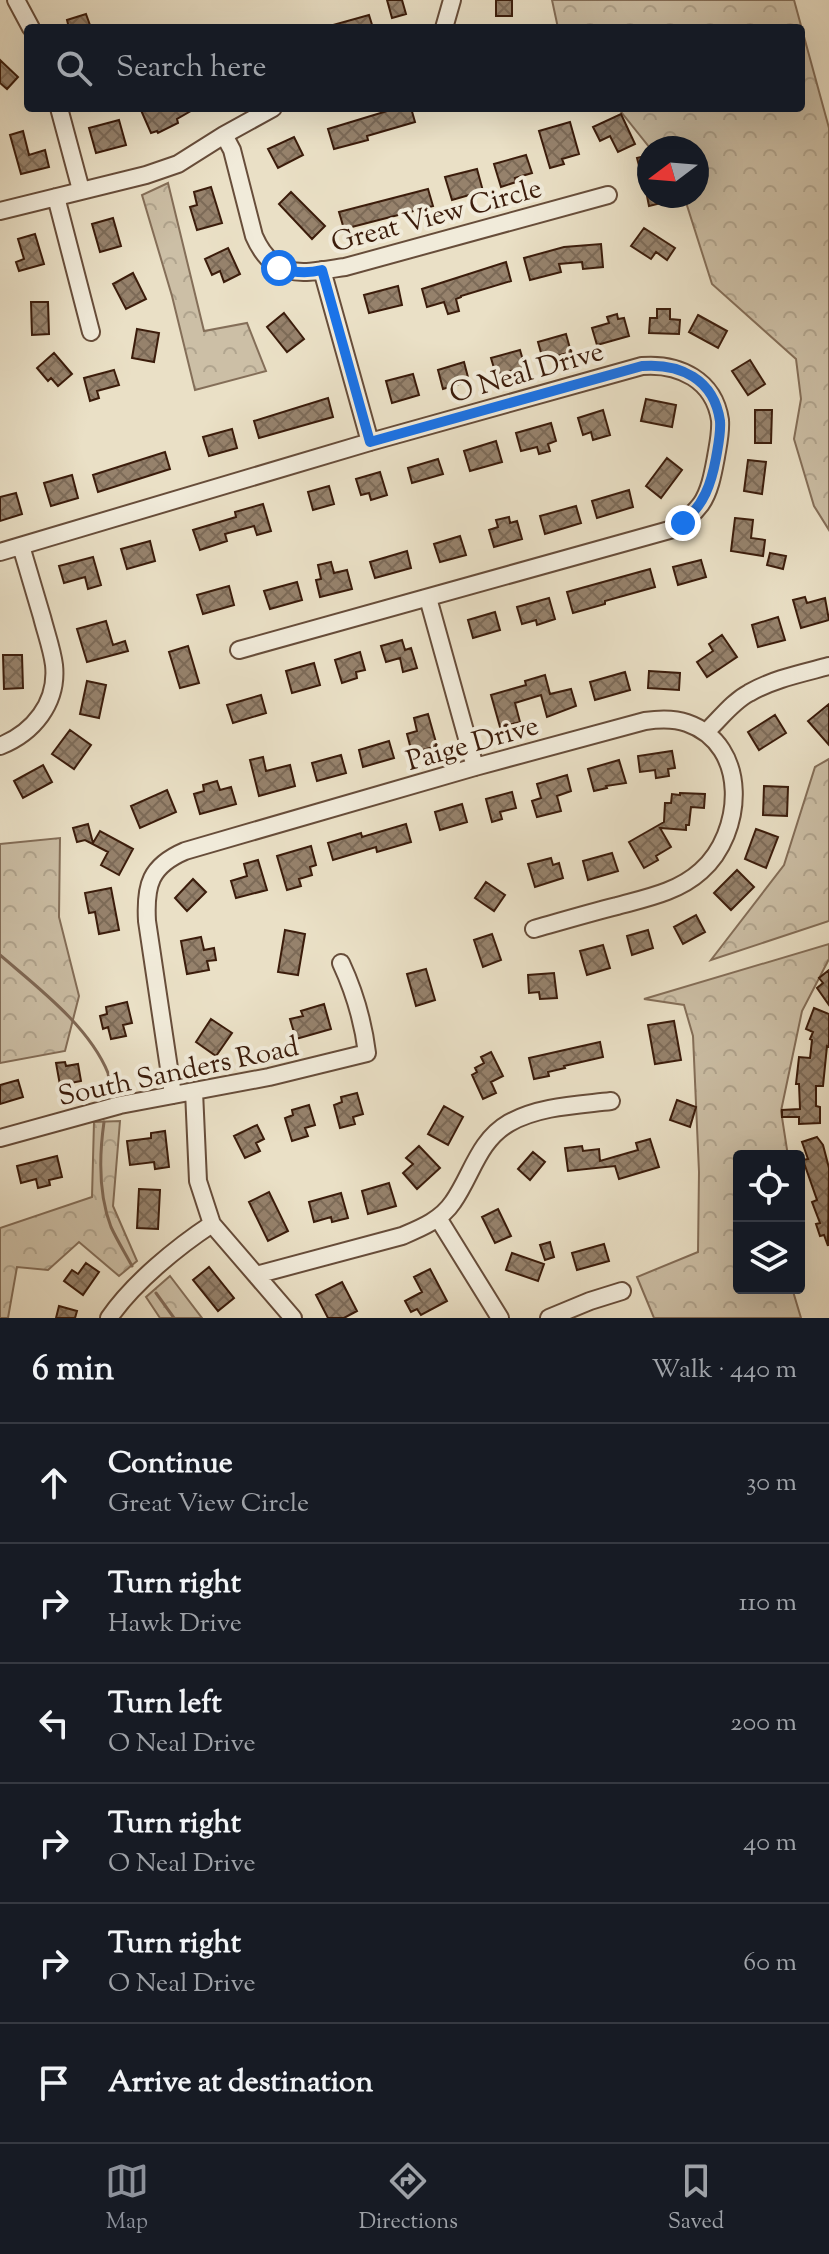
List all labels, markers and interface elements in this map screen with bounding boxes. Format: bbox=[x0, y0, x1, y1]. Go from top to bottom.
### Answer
search box bbox=[24, 24, 805, 112]
icon: search bbox=[52, 46, 96, 90]
text: Search here bbox=[116, 47, 266, 90]
north arrow bbox=[637, 136, 709, 208]
street label: Great View Circle bbox=[327, 170, 547, 264]
route start bbox=[261, 250, 297, 286]
street label: O Neal Drive bbox=[445, 333, 609, 415]
route end bbox=[665, 505, 701, 541]
street label: Paige Drive bbox=[402, 707, 544, 783]
street label: South Sanders Road bbox=[55, 1028, 303, 1118]
map controls bbox=[733, 1150, 805, 1294]
button: locate bbox=[733, 1150, 805, 1222]
button: layers bbox=[733, 1222, 805, 1294]
text: 6 min bbox=[32, 1346, 114, 1395]
text: Walk · 440 m bbox=[652, 1352, 797, 1389]
text: Continue bbox=[108, 1443, 233, 1486]
icon: ahead bbox=[32, 1461, 76, 1505]
text: 30 m bbox=[746, 1465, 797, 1502]
text: Great View Circle bbox=[108, 1486, 309, 1523]
text: Turn right bbox=[108, 1563, 241, 1606]
icon: right bbox=[32, 1581, 76, 1625]
text: 110 m bbox=[739, 1585, 797, 1622]
text: Hawk Drive bbox=[108, 1606, 242, 1643]
text: Turn left bbox=[108, 1683, 222, 1726]
icon: left bbox=[32, 1701, 76, 1745]
text: 200 m bbox=[730, 1705, 797, 1742]
text: O Neal Drive bbox=[108, 1726, 256, 1763]
text: Turn right bbox=[108, 1803, 241, 1846]
icon: right bbox=[32, 1821, 76, 1865]
text: 40 m bbox=[743, 1825, 797, 1862]
text: O Neal Drive bbox=[108, 1846, 256, 1883]
text: Turn right bbox=[108, 1923, 241, 1966]
icon: right bbox=[32, 1941, 76, 1985]
text: 60 m bbox=[743, 1945, 797, 1982]
text: O Neal Drive bbox=[108, 1966, 256, 2003]
icon: arrive bbox=[32, 2061, 76, 2105]
text: Arrive at destination bbox=[108, 2062, 373, 2105]
tab: Map bbox=[105, 2159, 149, 2239]
tab: Directions bbox=[359, 2159, 458, 2239]
tab: Saved bbox=[668, 2159, 724, 2239]

